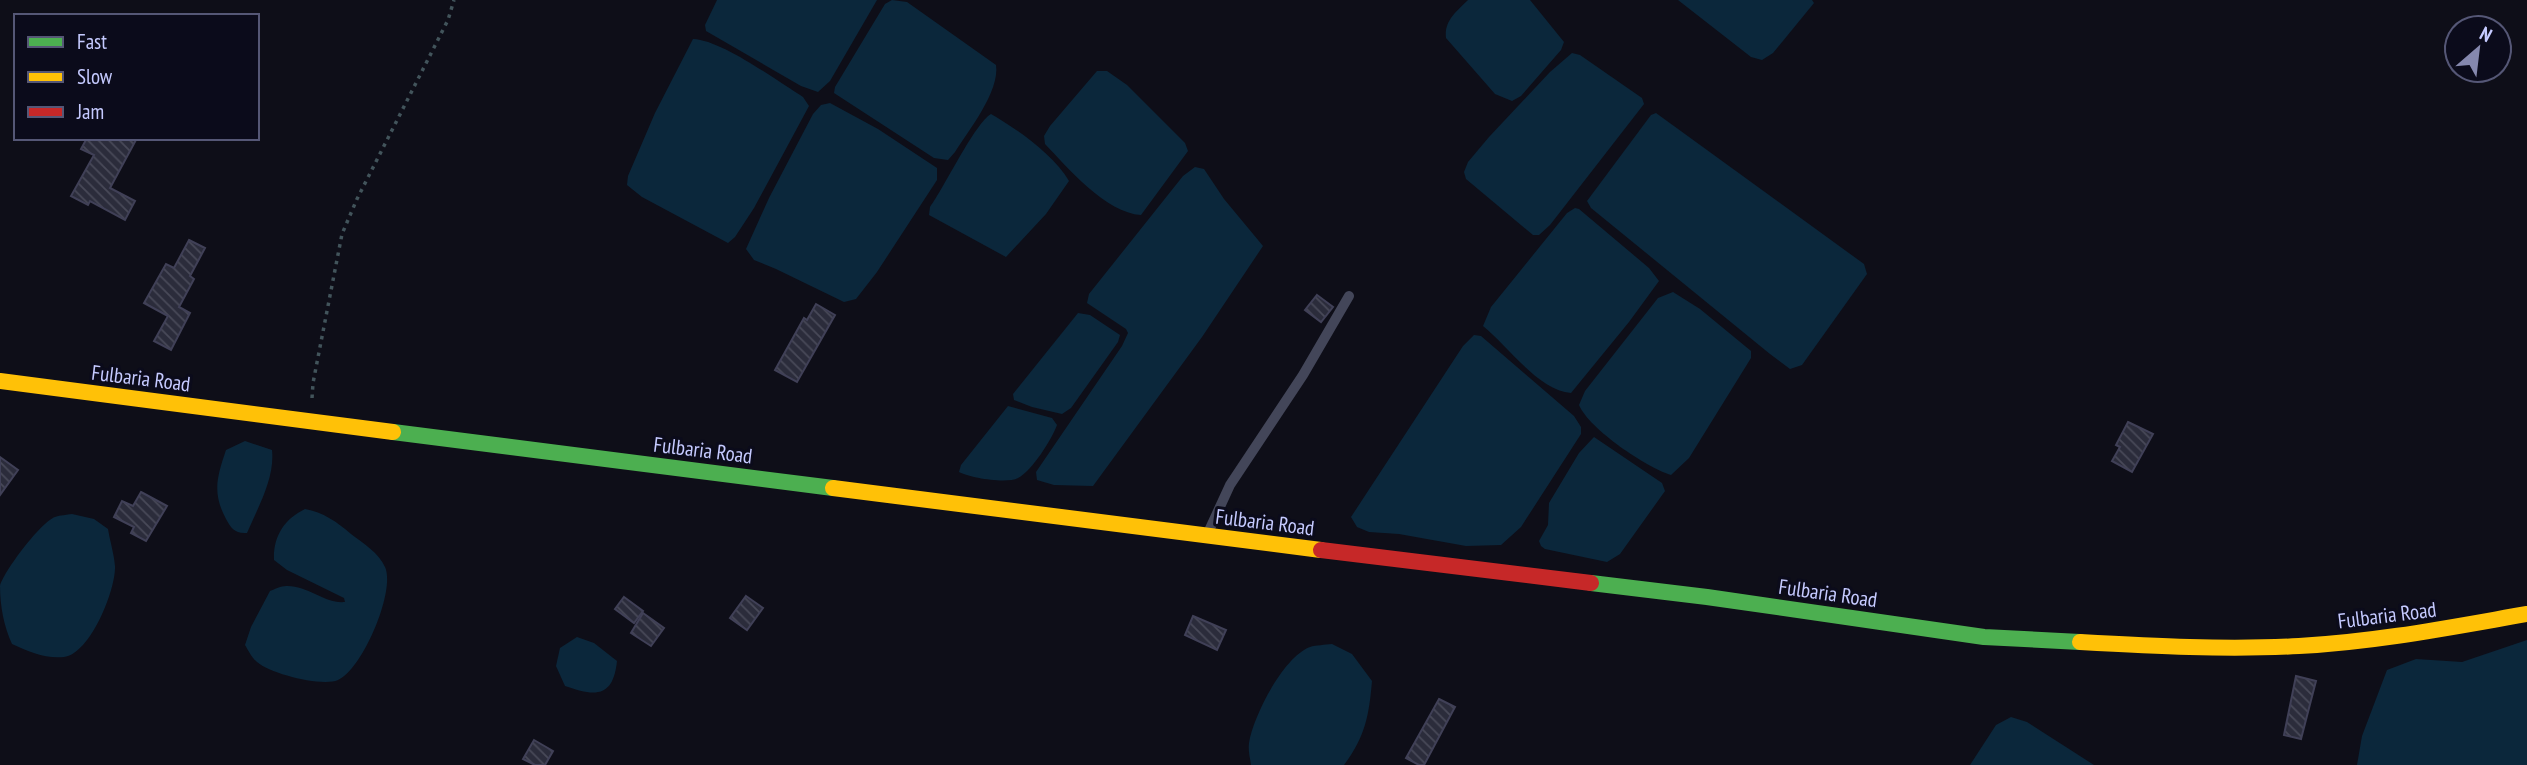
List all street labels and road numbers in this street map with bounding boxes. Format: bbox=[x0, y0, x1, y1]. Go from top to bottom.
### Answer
street label: Fulbaria Road bbox=[90, 359, 192, 397]
street label: Fulbaria Road bbox=[652, 431, 754, 469]
street label: Fulbaria Road bbox=[1214, 503, 1316, 541]
street label: Fulbaria Road bbox=[1777, 573, 1879, 613]
street label: Fulbaria Road bbox=[2336, 596, 2438, 634]

